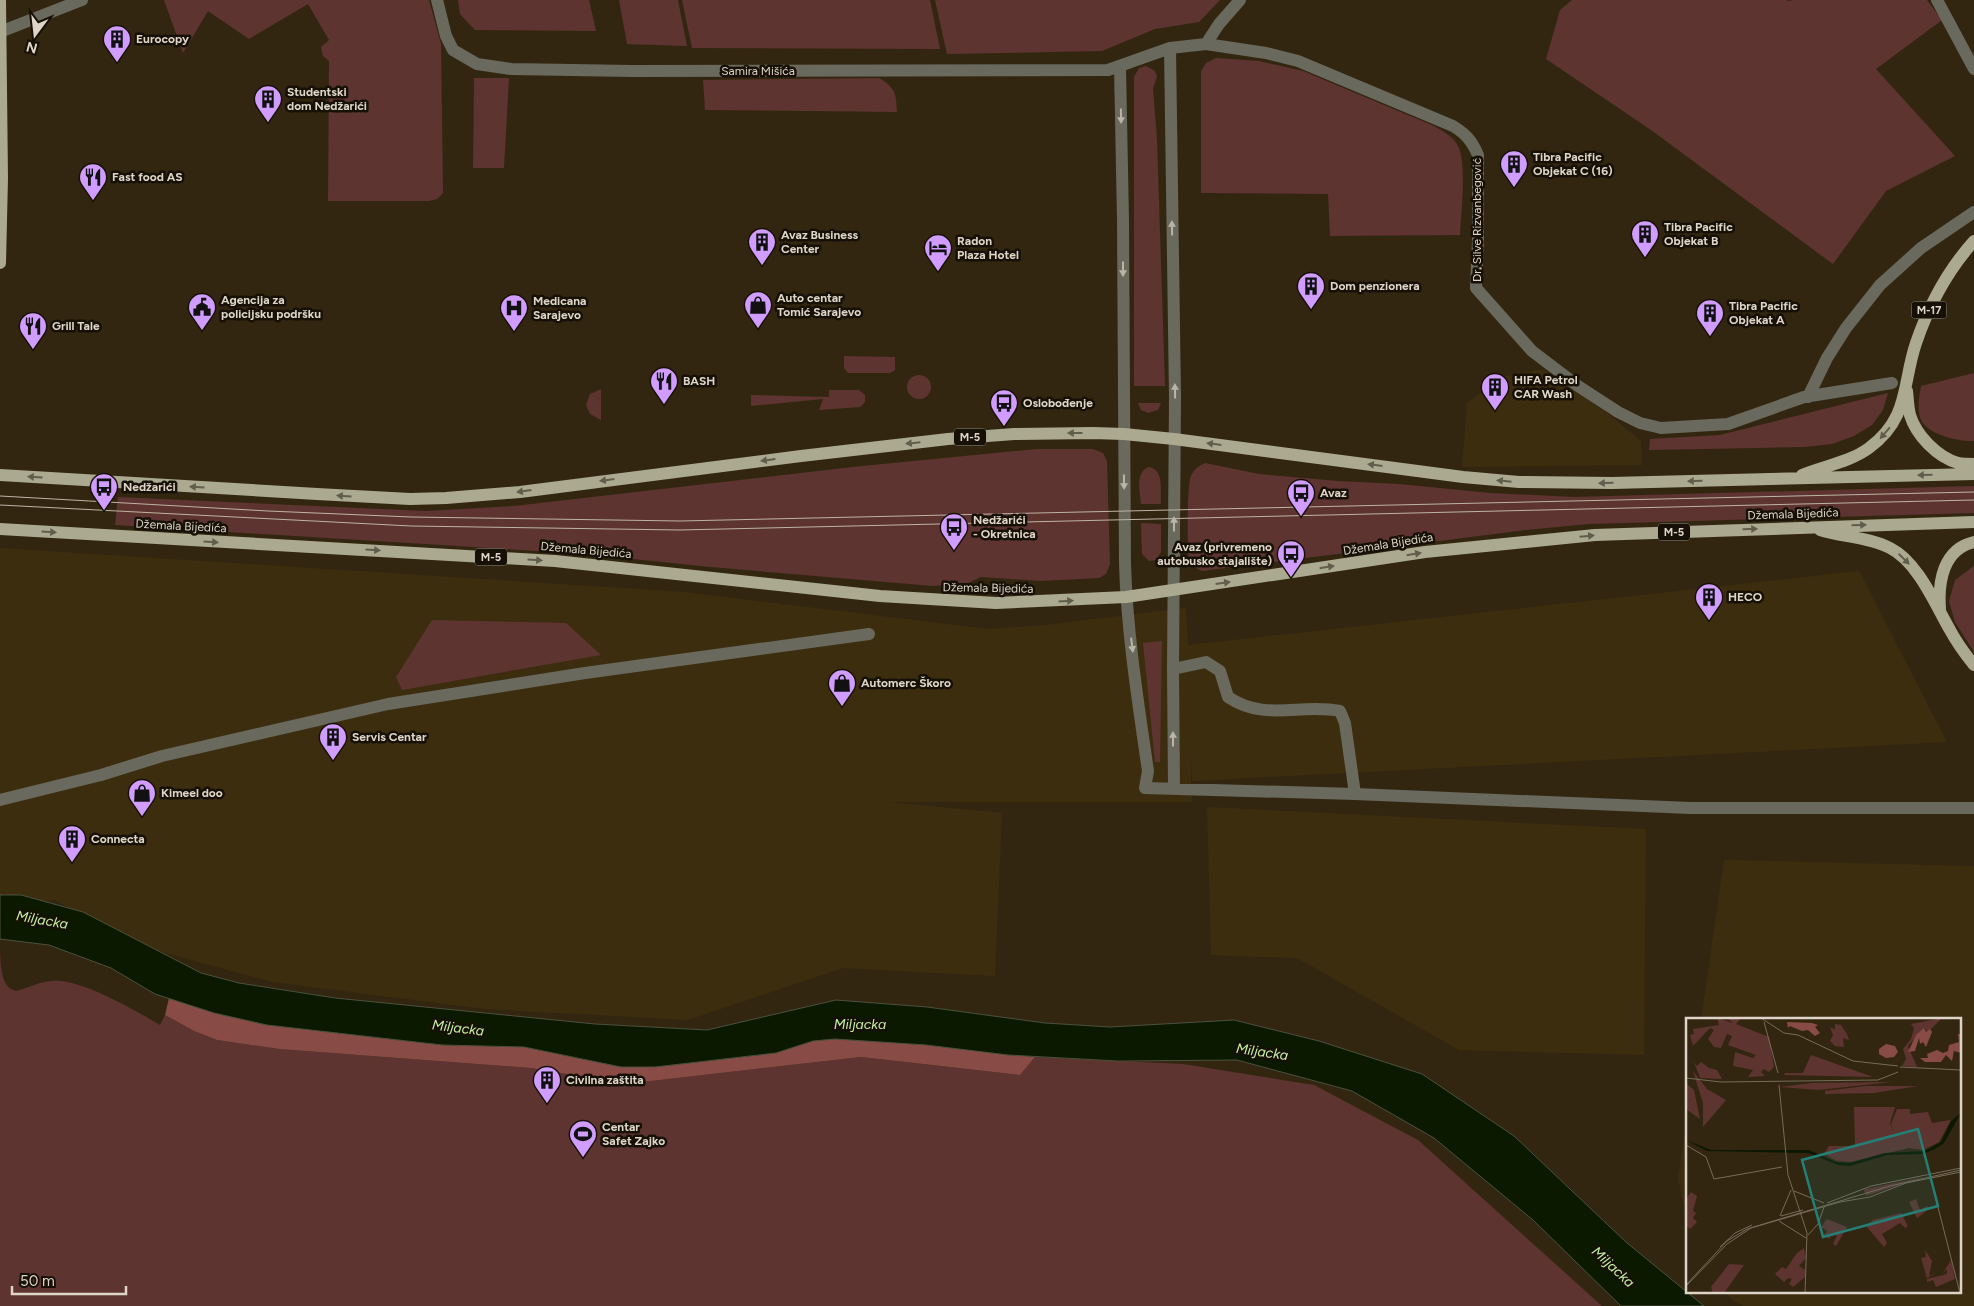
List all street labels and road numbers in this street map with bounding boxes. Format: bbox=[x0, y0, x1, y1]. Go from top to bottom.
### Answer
street label: Samira Mišića bbox=[721, 64, 795, 78]
street label: Dr. Silve Rizvanbegović bbox=[1470, 157, 1484, 282]
road number: M-17 bbox=[1912, 302, 1946, 318]
road number: M-5 bbox=[954, 428, 986, 446]
street label: Džemala Bijedića bbox=[1747, 505, 1839, 523]
street label: Džemala Bijedića bbox=[135, 517, 227, 535]
road number: M-5 bbox=[1658, 524, 1690, 540]
street label: Džemala Bijedića bbox=[1342, 530, 1434, 558]
street label: Džemala Bijedića bbox=[540, 539, 632, 561]
road number: M-5 bbox=[475, 548, 507, 566]
street label: Džemala Bijedića bbox=[942, 580, 1034, 596]

